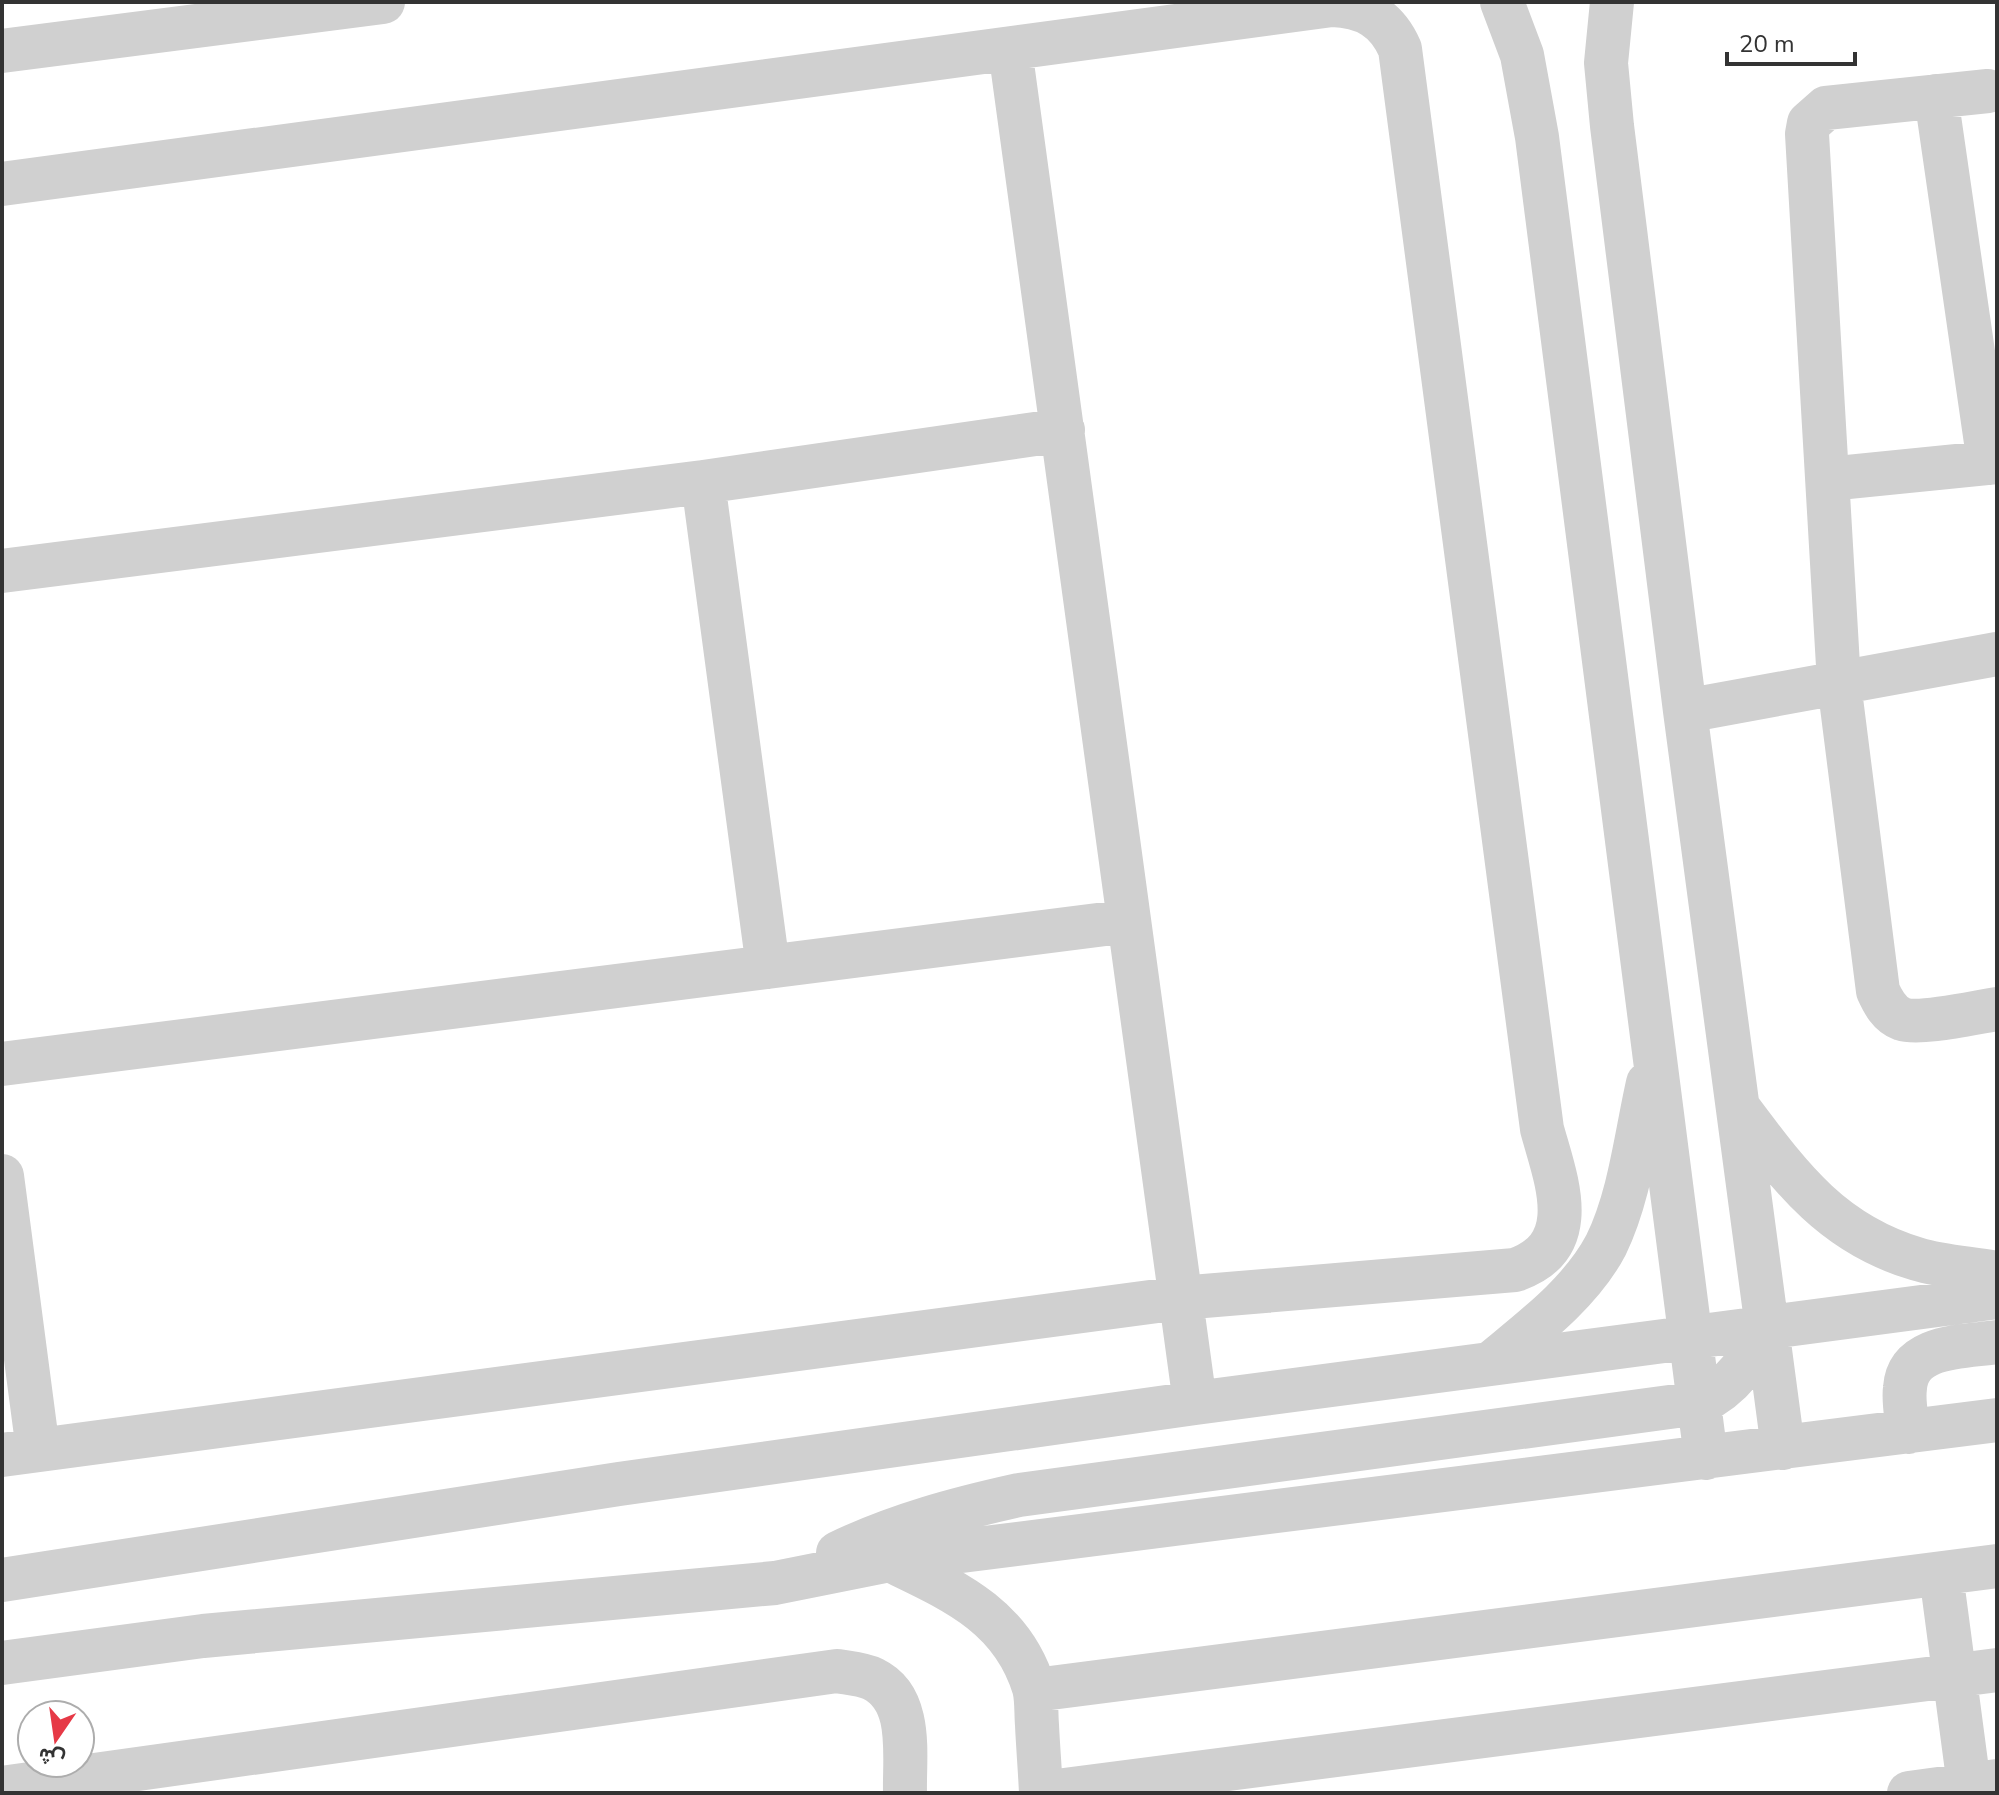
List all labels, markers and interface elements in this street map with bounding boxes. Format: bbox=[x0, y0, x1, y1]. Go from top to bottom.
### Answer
scale bar bbox=[1727, 16, 1855, 66]
text: 20 m bbox=[1739, 28, 1795, 60]
north arrow bbox=[16, 1699, 96, 1779]
text: ش bbox=[35, 1740, 68, 1775]

